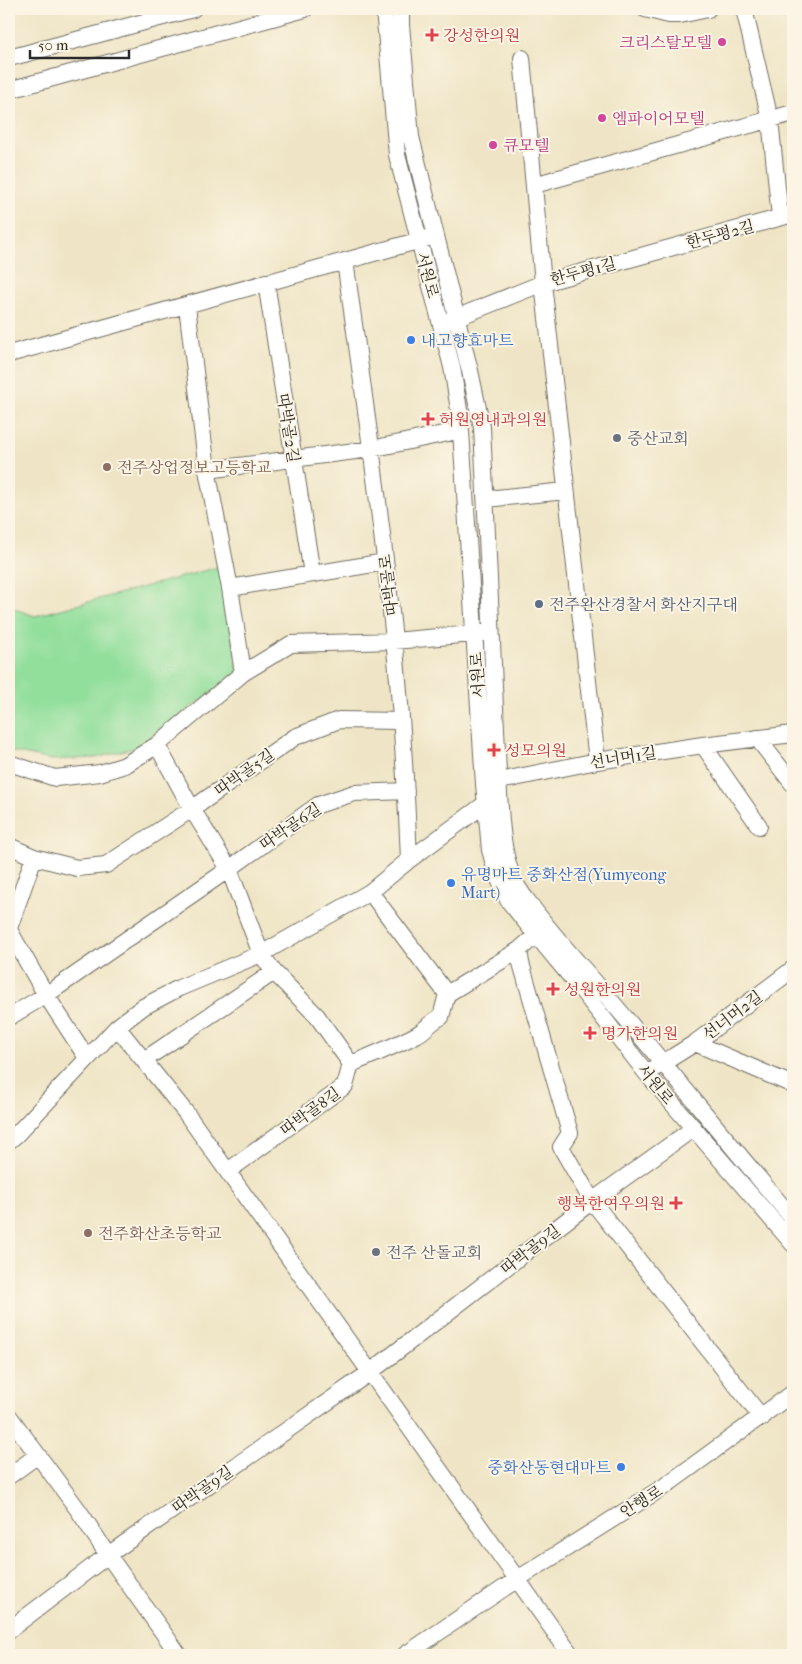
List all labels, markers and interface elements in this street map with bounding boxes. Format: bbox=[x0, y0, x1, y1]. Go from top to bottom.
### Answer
place label: 강성한의원 bbox=[443, 26, 520, 45]
scale bar bbox=[30, 28, 129, 60]
marker: 강성한의원 bbox=[425, 28, 439, 42]
place label: 크리스탈모텔 bbox=[619, 33, 712, 52]
text: 50 m bbox=[38, 36, 69, 54]
marker: 크리스탈모텔 bbox=[716, 36, 728, 48]
place label: 엠파이어모텔 bbox=[612, 109, 705, 128]
marker: 엠파이어모텔 bbox=[596, 112, 608, 124]
place label: 큐모텔 bbox=[503, 136, 549, 155]
marker: 큐모텔 bbox=[487, 139, 499, 151]
street label: 한두평2길 bbox=[684, 216, 756, 253]
street label: 서원로 bbox=[412, 250, 443, 301]
street label: 한두평1길 bbox=[548, 254, 618, 289]
place label: 내고향효마트 bbox=[421, 331, 514, 350]
marker: 내고향효마트 bbox=[405, 334, 417, 346]
street label: 따박골2길 bbox=[274, 392, 303, 464]
place label: 허원영내과의원 bbox=[439, 410, 547, 429]
marker: 허원영내과의원 bbox=[421, 412, 435, 426]
place label: 중산교회 bbox=[627, 429, 689, 448]
marker: 중산교회 bbox=[611, 432, 623, 444]
place label: 전주상업정보고등학교 bbox=[117, 458, 272, 477]
marker: 전주상업정보고등학교 bbox=[101, 461, 113, 473]
street label: 따박골로 bbox=[375, 553, 402, 617]
place label: 전주완산경찰서 화산지구대 bbox=[549, 595, 738, 614]
marker: 전주완산경찰서 화산지구대 bbox=[533, 598, 545, 610]
street label: 서원로 bbox=[466, 651, 489, 699]
place label: 성모의원 bbox=[505, 741, 567, 760]
marker: 성모의원 bbox=[487, 743, 501, 757]
street label: 선너머1길 bbox=[588, 743, 658, 772]
street label: 따박골5길 bbox=[211, 745, 278, 800]
street label: 따박골6길 bbox=[256, 799, 325, 854]
place label: 유명마트 중화산점(Yumyeong Mart) bbox=[461, 865, 667, 902]
marker: 유명마트 중화산점(Yumyeong Mart) bbox=[445, 877, 457, 889]
place label: 성원한의원 bbox=[564, 980, 641, 999]
marker: 성원한의원 bbox=[546, 982, 560, 996]
street label: 선너머2길 bbox=[699, 987, 766, 1044]
place label: 명가한의원 bbox=[601, 1024, 678, 1043]
marker: 명가한의원 bbox=[583, 1026, 597, 1040]
street label: 서원로 bbox=[633, 1060, 678, 1109]
street label: 따박골8길 bbox=[276, 1083, 344, 1140]
place label: 행복한여우의원 bbox=[557, 1194, 665, 1213]
marker: 행복한여우의원 bbox=[669, 1196, 683, 1210]
street label: 따박골9길 bbox=[497, 1220, 564, 1278]
place label: 전주화산초등학교 bbox=[98, 1224, 222, 1243]
marker: 전주화산초등학교 bbox=[82, 1227, 94, 1239]
place label: 전주 산돌교회 bbox=[386, 1243, 482, 1262]
marker: 전주 산돌교회 bbox=[370, 1246, 382, 1258]
place label: 중화산동현대마트 bbox=[487, 1458, 612, 1477]
street label: 따박골9길 bbox=[168, 1461, 236, 1517]
marker: 중화산동현대마트 bbox=[615, 1461, 627, 1473]
street label: 안행로 bbox=[617, 1481, 666, 1522]

